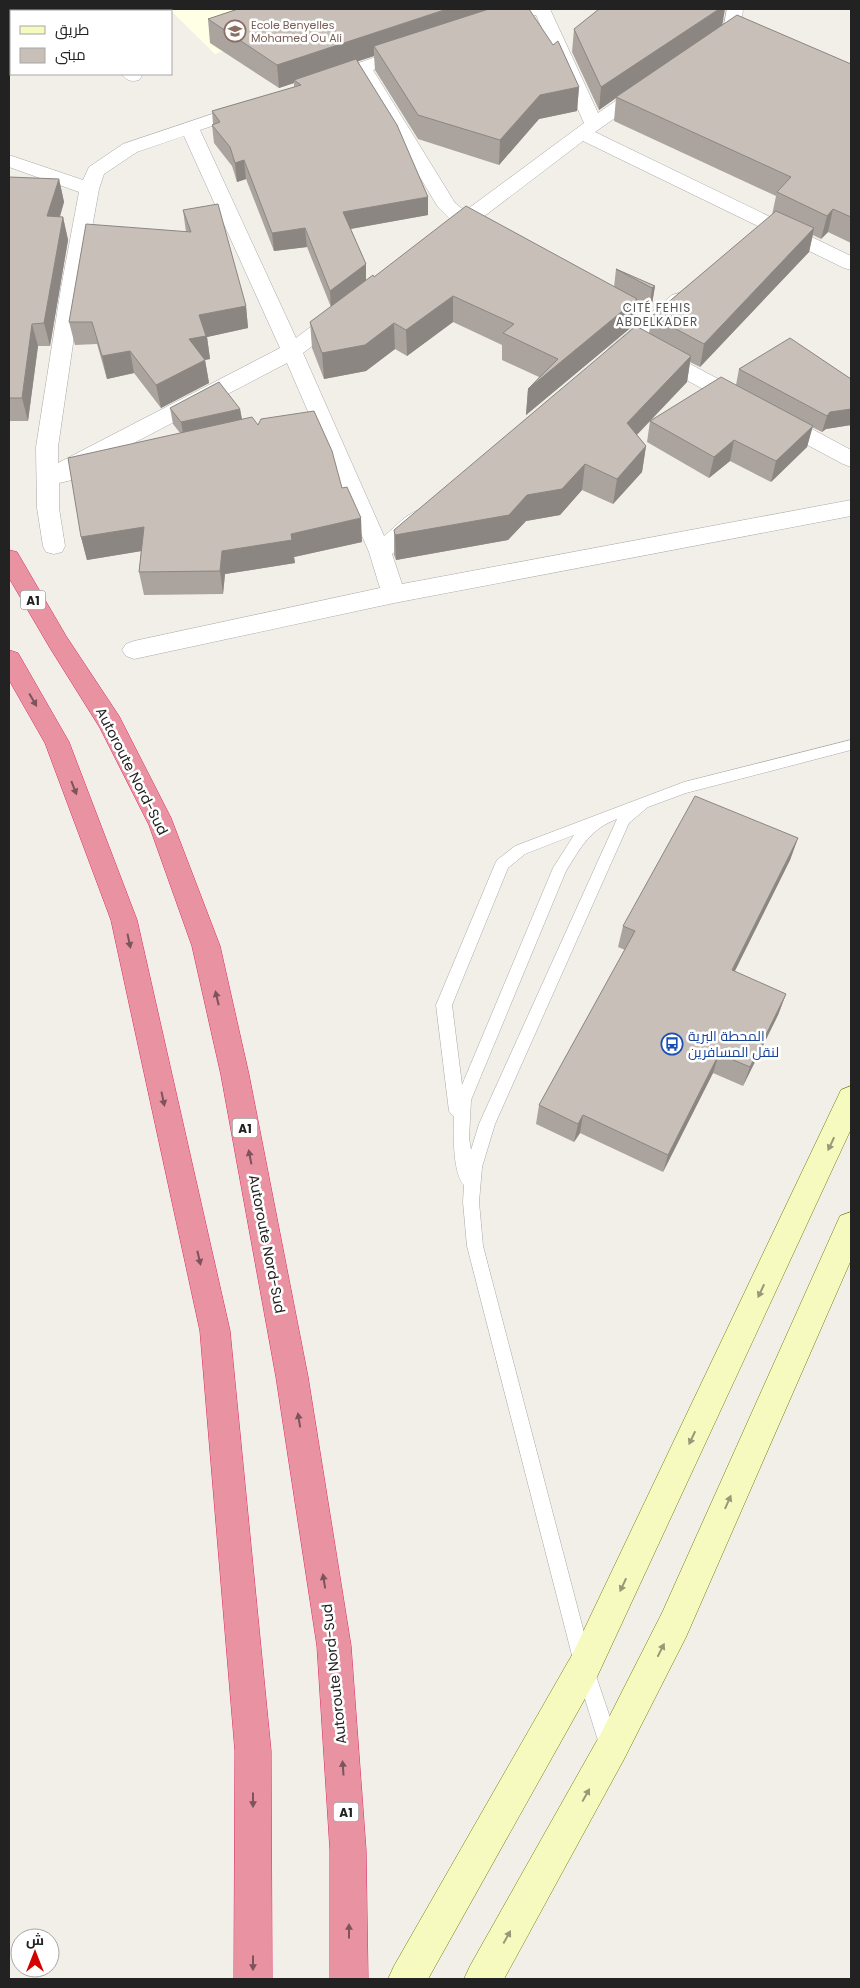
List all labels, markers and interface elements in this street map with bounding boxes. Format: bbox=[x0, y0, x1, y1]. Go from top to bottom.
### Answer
legend bbox=[10, 10, 172, 75]
place label: Ecole Benyelles Mohamed Ou Ali bbox=[251, 17, 342, 46]
text: طريق bbox=[55, 19, 89, 40]
school or university icon: Ecole Benyelles Mohamed Ou Ali bbox=[223, 19, 247, 43]
text: مبنى bbox=[55, 44, 86, 65]
district label: CITÉ FEHIS ABDELKADER bbox=[616, 299, 698, 330]
road number: A1 bbox=[20, 590, 46, 610]
one-way arrow bbox=[28, 694, 37, 707]
street label: Autoroute Nord-Sud bbox=[91, 704, 173, 838]
one-way arrow bbox=[70, 781, 78, 796]
one-way arrow bbox=[125, 933, 133, 948]
one-way arrow bbox=[213, 990, 221, 1006]
place label: المحطة البرية لنقل المسافرين bbox=[688, 1026, 779, 1062]
bus stop icon: المحطة البرية لنقل المسافرين bbox=[660, 1032, 684, 1056]
one-way arrow bbox=[159, 1092, 167, 1107]
road number: A1 bbox=[232, 1118, 258, 1138]
one-way arrow bbox=[826, 1136, 835, 1151]
one-way arrow bbox=[246, 1149, 254, 1165]
street label: Autoroute Nord-Sud bbox=[244, 1173, 290, 1315]
one-way arrow bbox=[195, 1250, 203, 1265]
one-way arrow bbox=[757, 1284, 765, 1298]
one-way arrow bbox=[295, 1412, 303, 1428]
one-way arrow bbox=[688, 1431, 696, 1445]
one-way arrow bbox=[724, 1495, 732, 1509]
one-way arrow bbox=[320, 1572, 328, 1588]
one-way arrow bbox=[619, 1578, 627, 1592]
street label: Autoroute Nord-Sud bbox=[317, 1603, 351, 1745]
one-way arrow bbox=[657, 1643, 665, 1658]
one-way arrow bbox=[338, 1760, 346, 1776]
one-way arrow bbox=[582, 1787, 590, 1802]
one-way arrow bbox=[249, 1792, 257, 1808]
road number: A1 bbox=[334, 1802, 358, 1821]
one-way arrow bbox=[345, 1922, 353, 1938]
north arrow bbox=[10, 1928, 60, 1978]
one-way arrow bbox=[503, 1929, 511, 1944]
text: ش bbox=[26, 1930, 44, 1950]
one-way arrow bbox=[249, 1955, 257, 1971]

